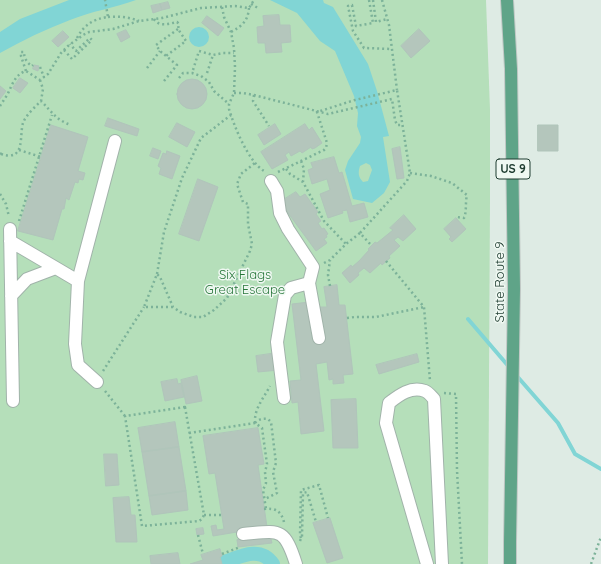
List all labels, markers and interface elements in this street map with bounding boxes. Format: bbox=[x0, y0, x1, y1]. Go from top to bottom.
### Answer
road number: US 9 bbox=[496, 159, 530, 179]
street label: State Route 9 bbox=[492, 241, 508, 323]
park label: Six Flags Great Escape bbox=[205, 267, 285, 298]

